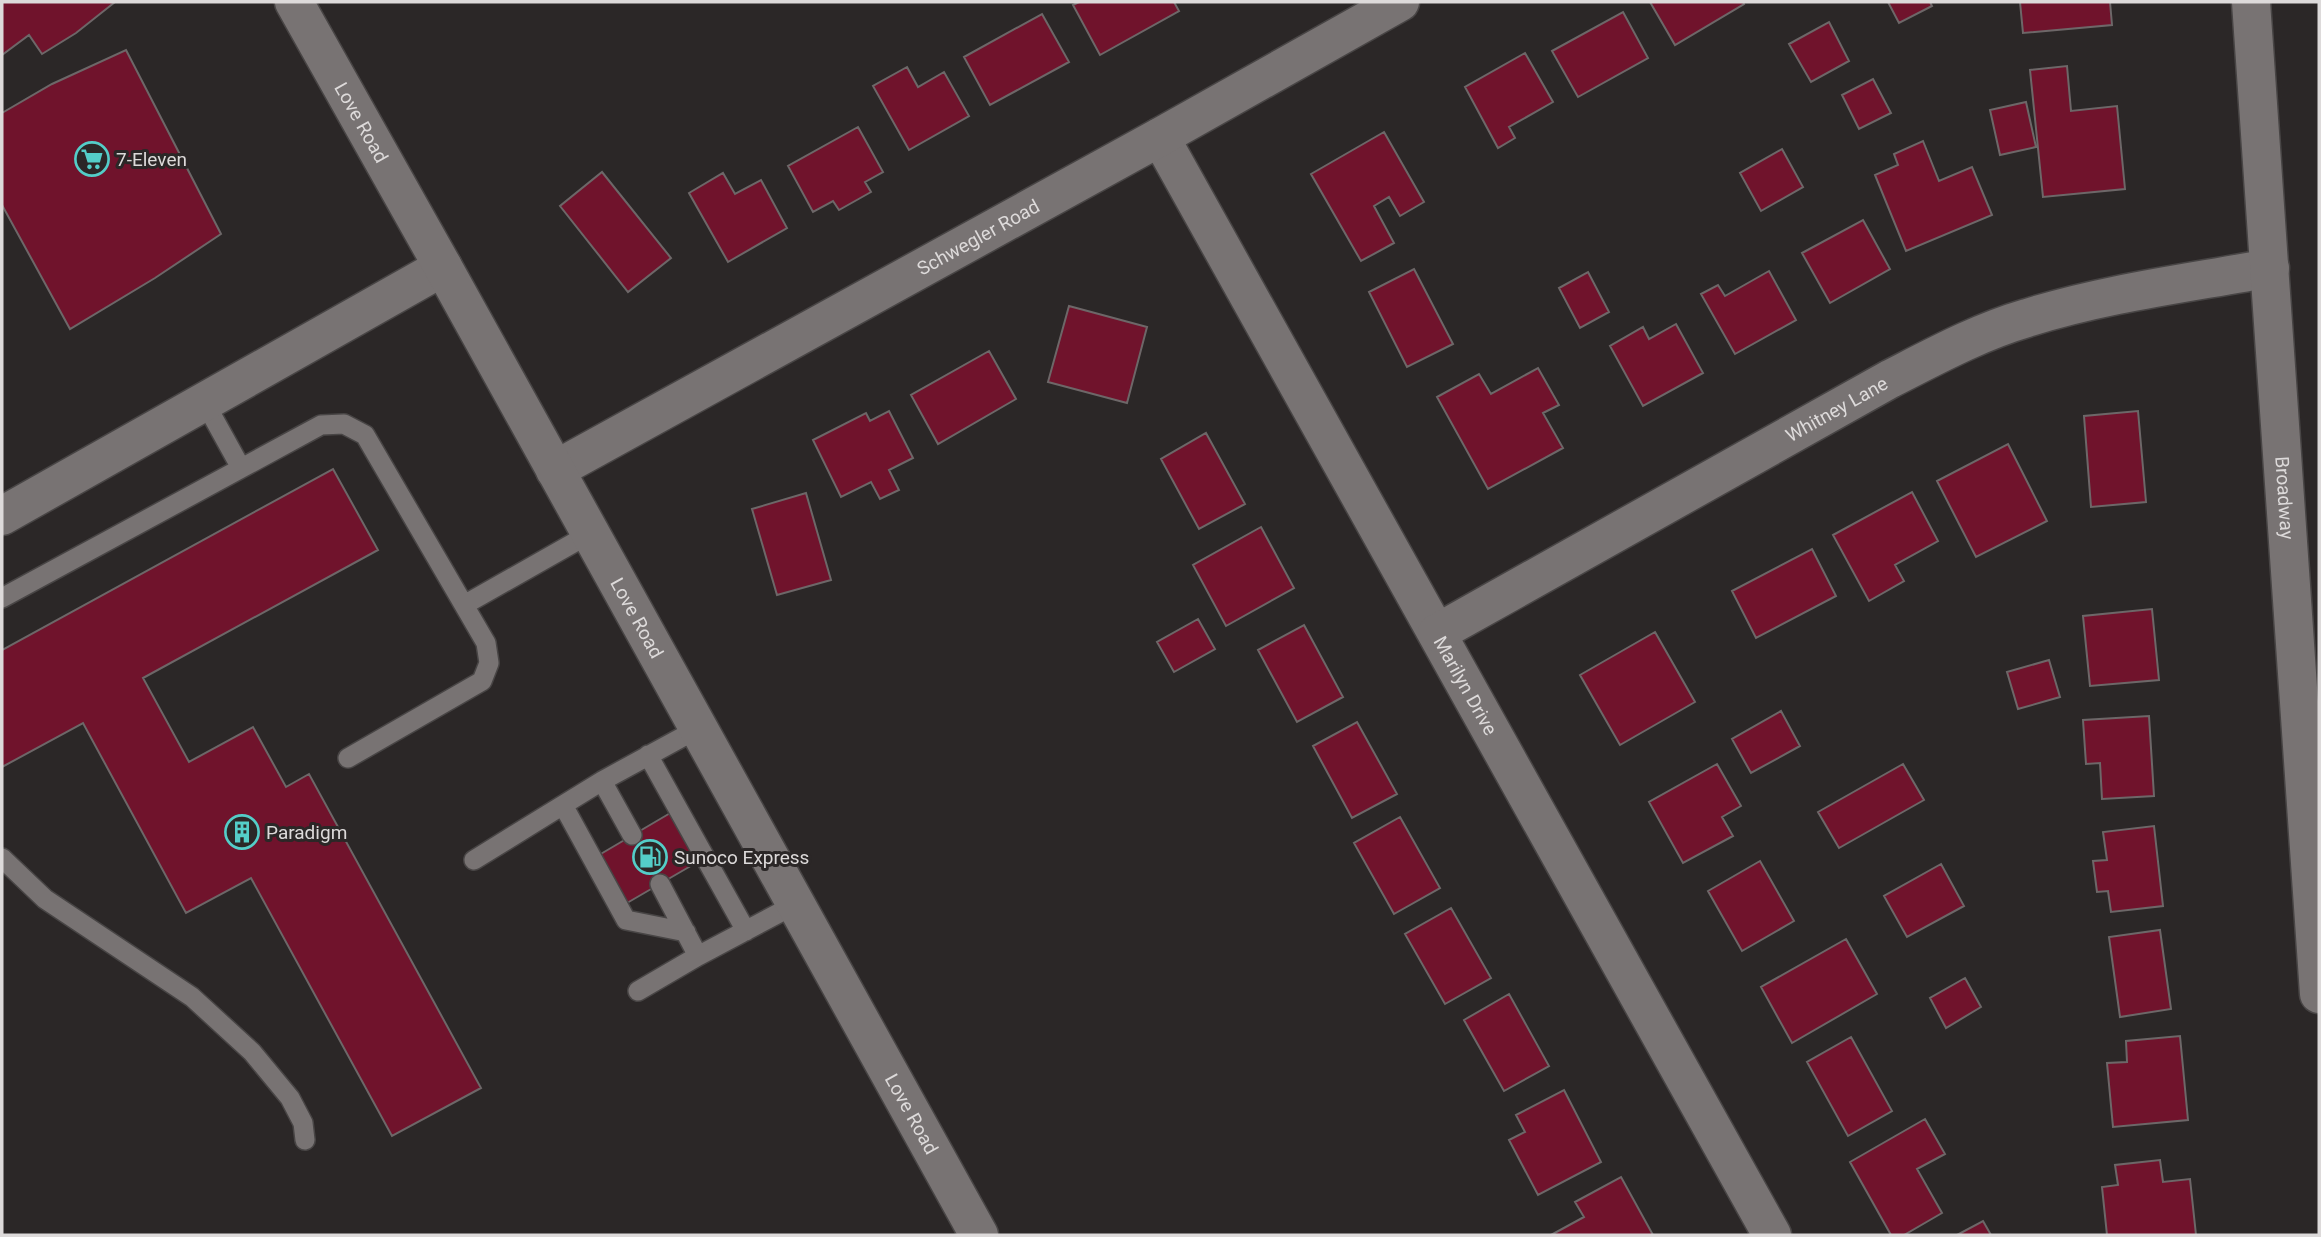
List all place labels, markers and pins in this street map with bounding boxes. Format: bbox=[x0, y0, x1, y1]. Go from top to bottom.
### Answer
supermarket icon: 7-Eleven bbox=[73, 140, 111, 178]
place label: 7-Eleven bbox=[116, 148, 187, 171]
building icon: Paradigm bbox=[223, 813, 261, 851]
place label: Paradigm bbox=[266, 821, 347, 844]
fuel station icon: Sunoco Express bbox=[631, 838, 669, 876]
place label: Sunoco Express bbox=[674, 846, 809, 869]

